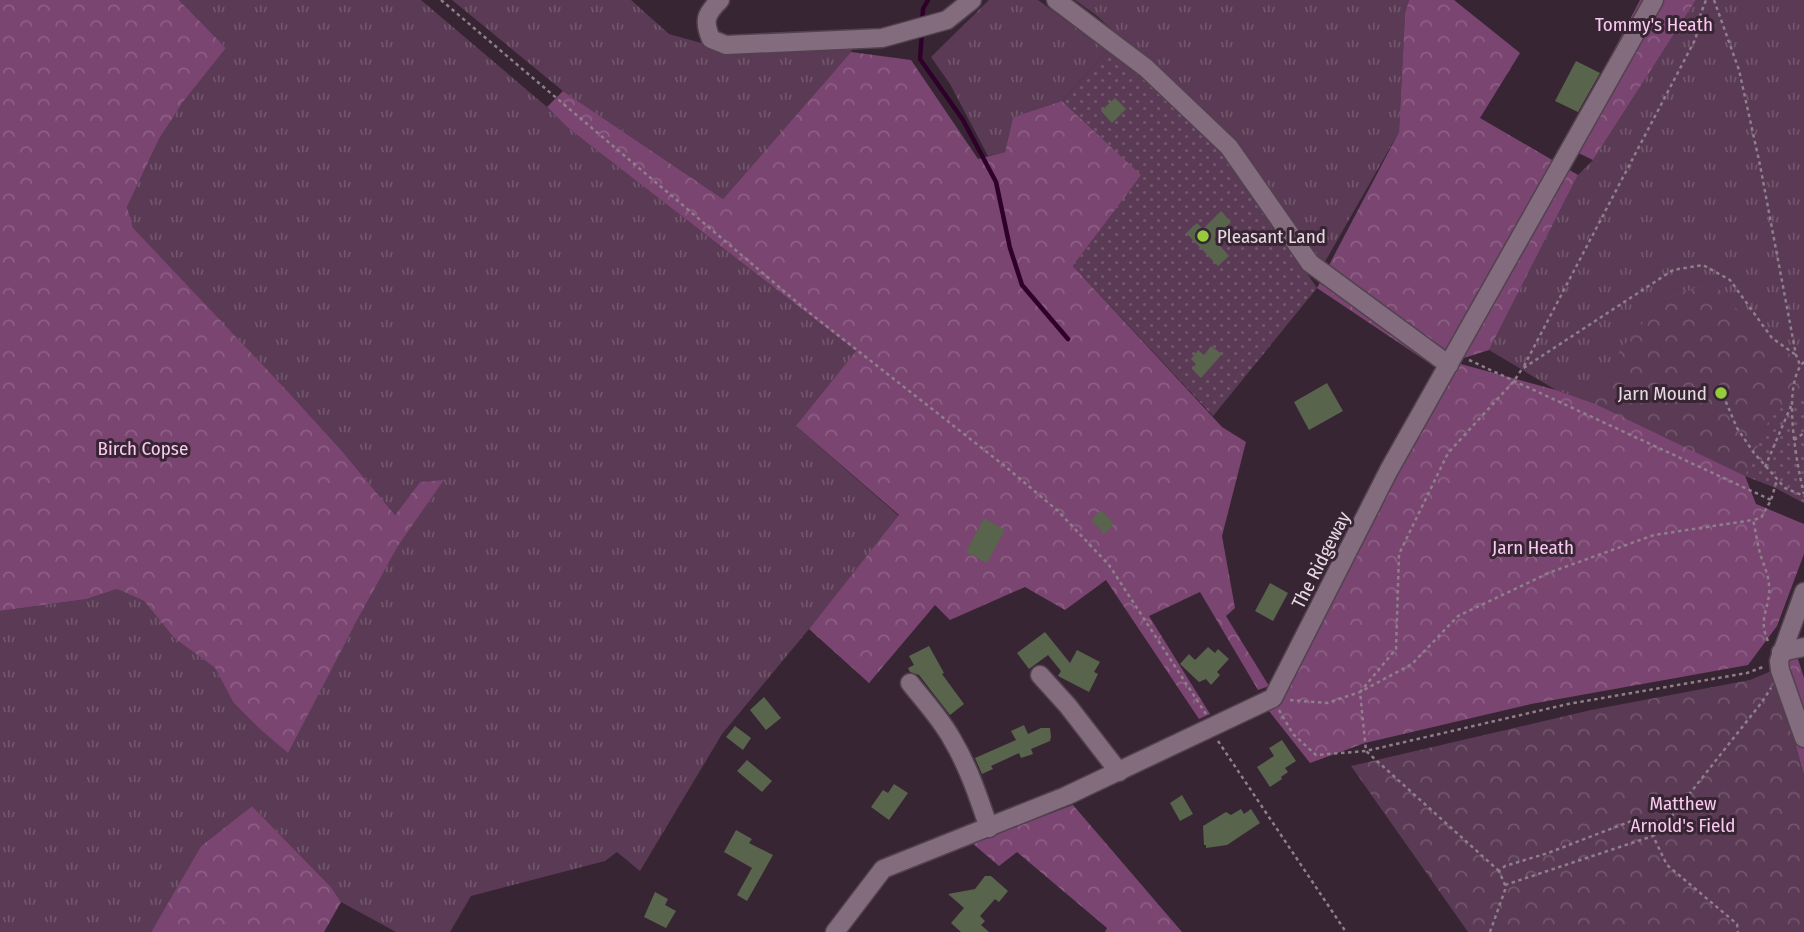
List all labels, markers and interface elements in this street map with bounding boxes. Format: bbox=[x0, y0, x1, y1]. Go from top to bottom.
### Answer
park label: Tommy's Heath bbox=[1595, 13, 1713, 36]
place label: Pleasant Land bbox=[1217, 225, 1326, 248]
marker: Pleasant Land bbox=[1195, 228, 1211, 244]
place label: Jarn Mound bbox=[1618, 382, 1707, 405]
marker: Jarn Mound bbox=[1713, 385, 1729, 401]
park label: Birch Copse bbox=[98, 437, 188, 460]
street label: The Ridgeway bbox=[1287, 507, 1355, 612]
park label: Jarn Heath bbox=[1492, 536, 1574, 559]
park label: Matthew Arnold's Field bbox=[1631, 792, 1735, 837]

